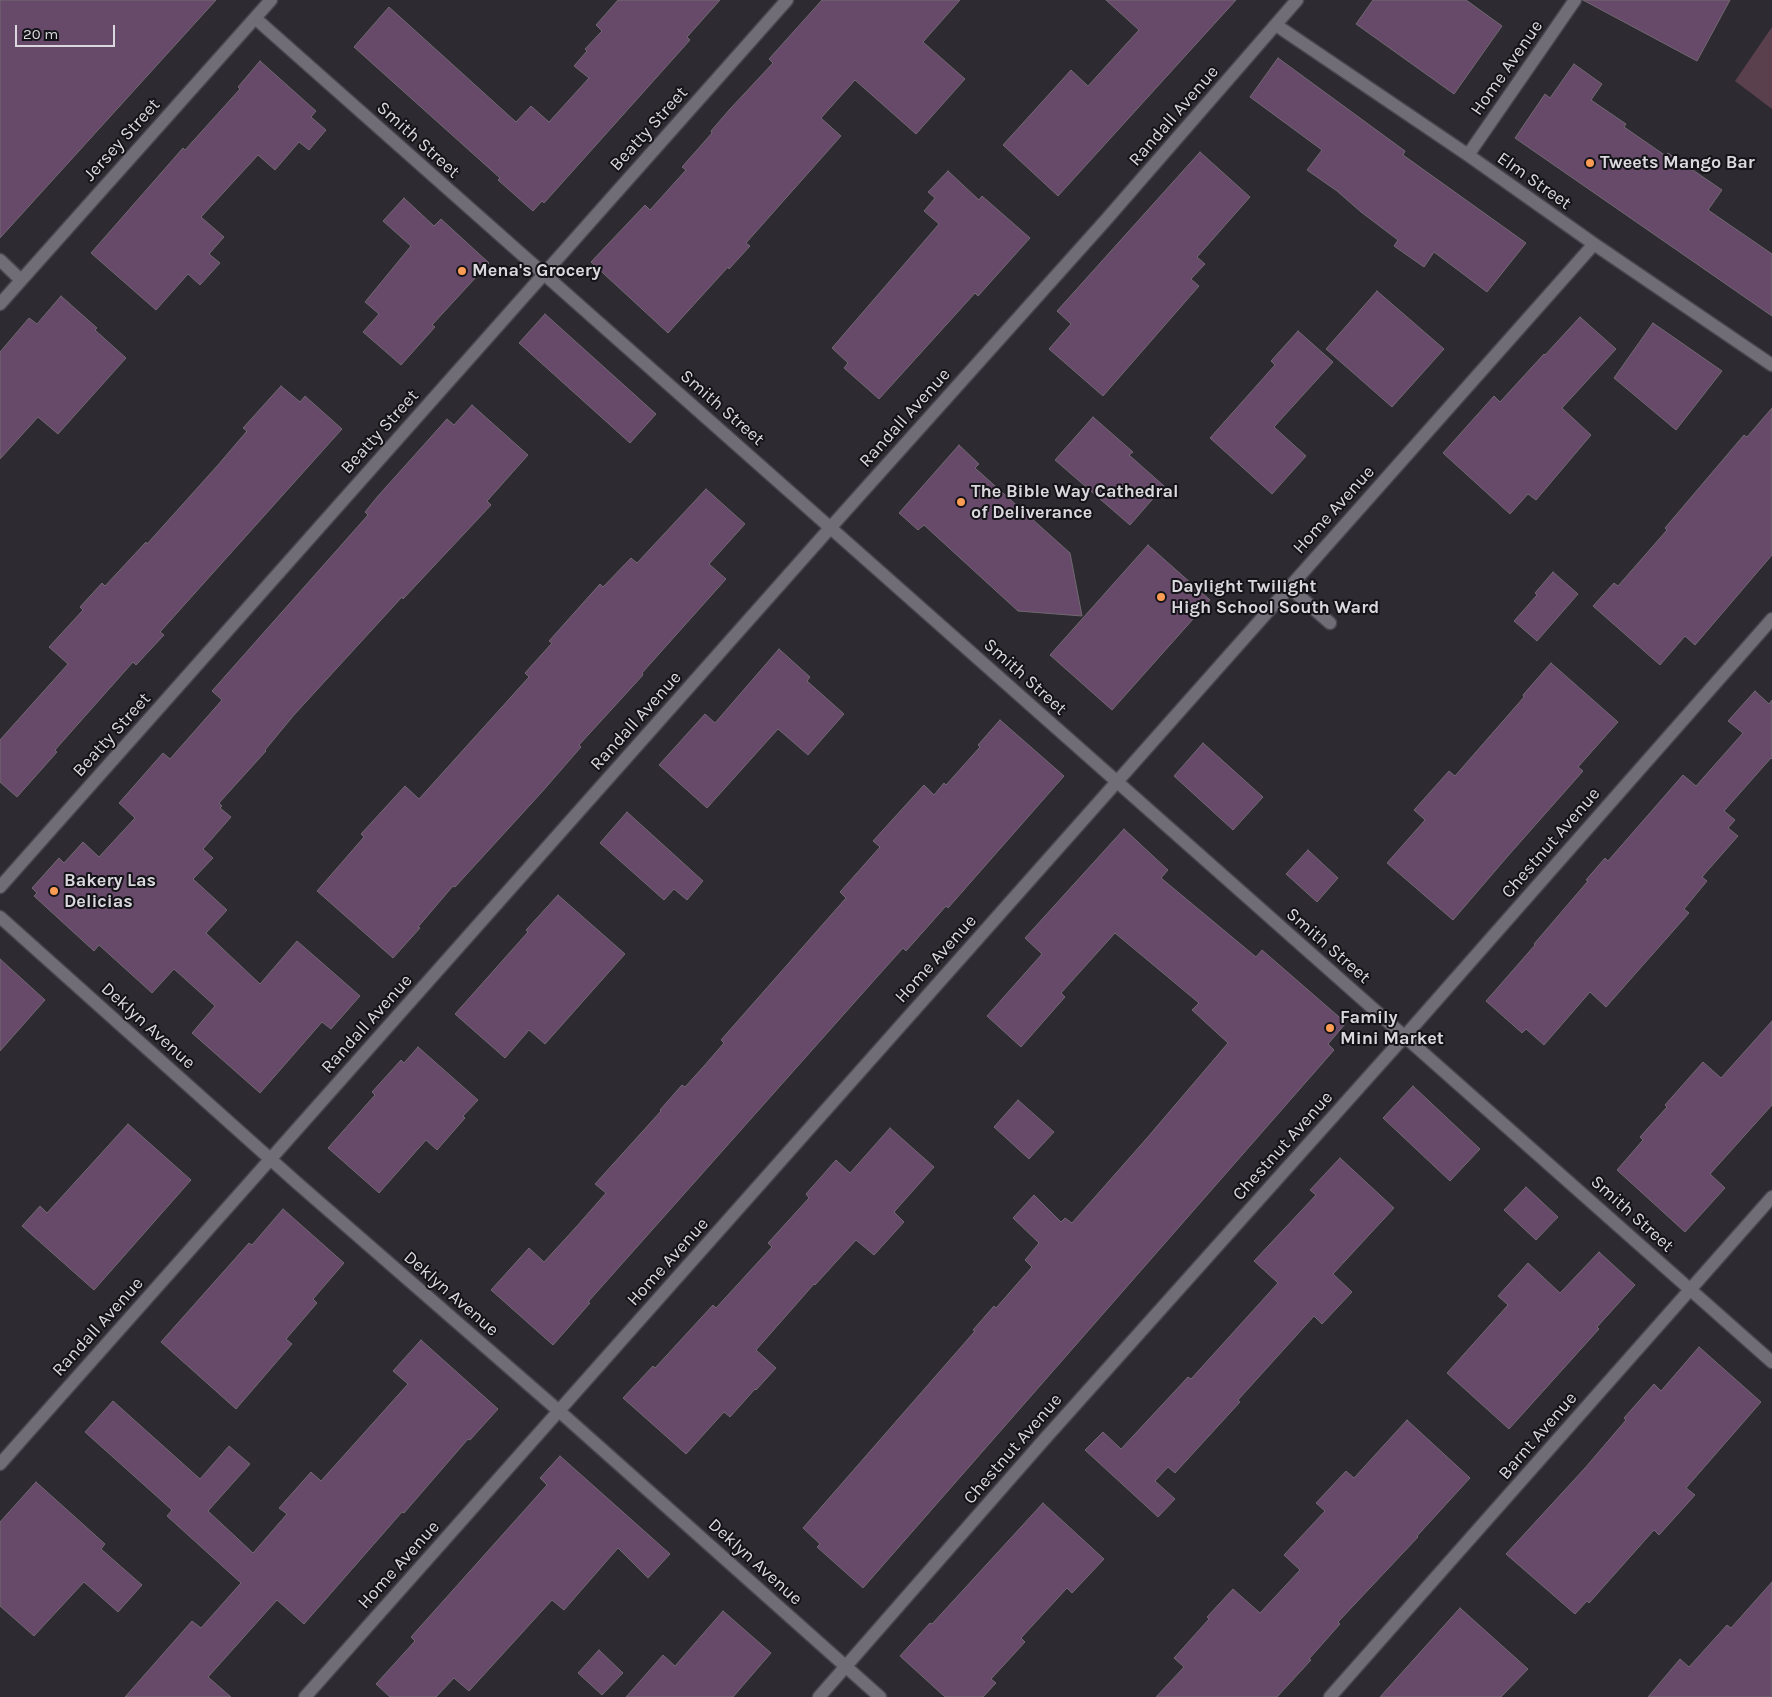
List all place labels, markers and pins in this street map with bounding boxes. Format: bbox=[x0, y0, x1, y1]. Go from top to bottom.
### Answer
place label: Tweets Mango Bar bbox=[1600, 152, 1755, 174]
marker: Tweets Mango Bar bbox=[1584, 157, 1596, 169]
place label: Mena's Grocery bbox=[472, 260, 601, 282]
marker: Mena's Grocery bbox=[456, 265, 468, 277]
place label: The Bible Way Cathedral of Deliverance bbox=[971, 481, 1178, 524]
marker: The Bible Way Cathedral of Deliverance bbox=[955, 496, 967, 508]
place label: Daylight Twilight High School South Ward bbox=[1171, 576, 1379, 618]
marker: Daylight Twilight High School South Ward bbox=[1155, 591, 1167, 603]
place label: Bakery Las Delicias bbox=[64, 870, 156, 912]
marker: Bakery Las Delicias bbox=[48, 885, 60, 897]
place label: Family Mini Market bbox=[1340, 1007, 1444, 1050]
marker: Family Mini Market bbox=[1324, 1022, 1336, 1034]

